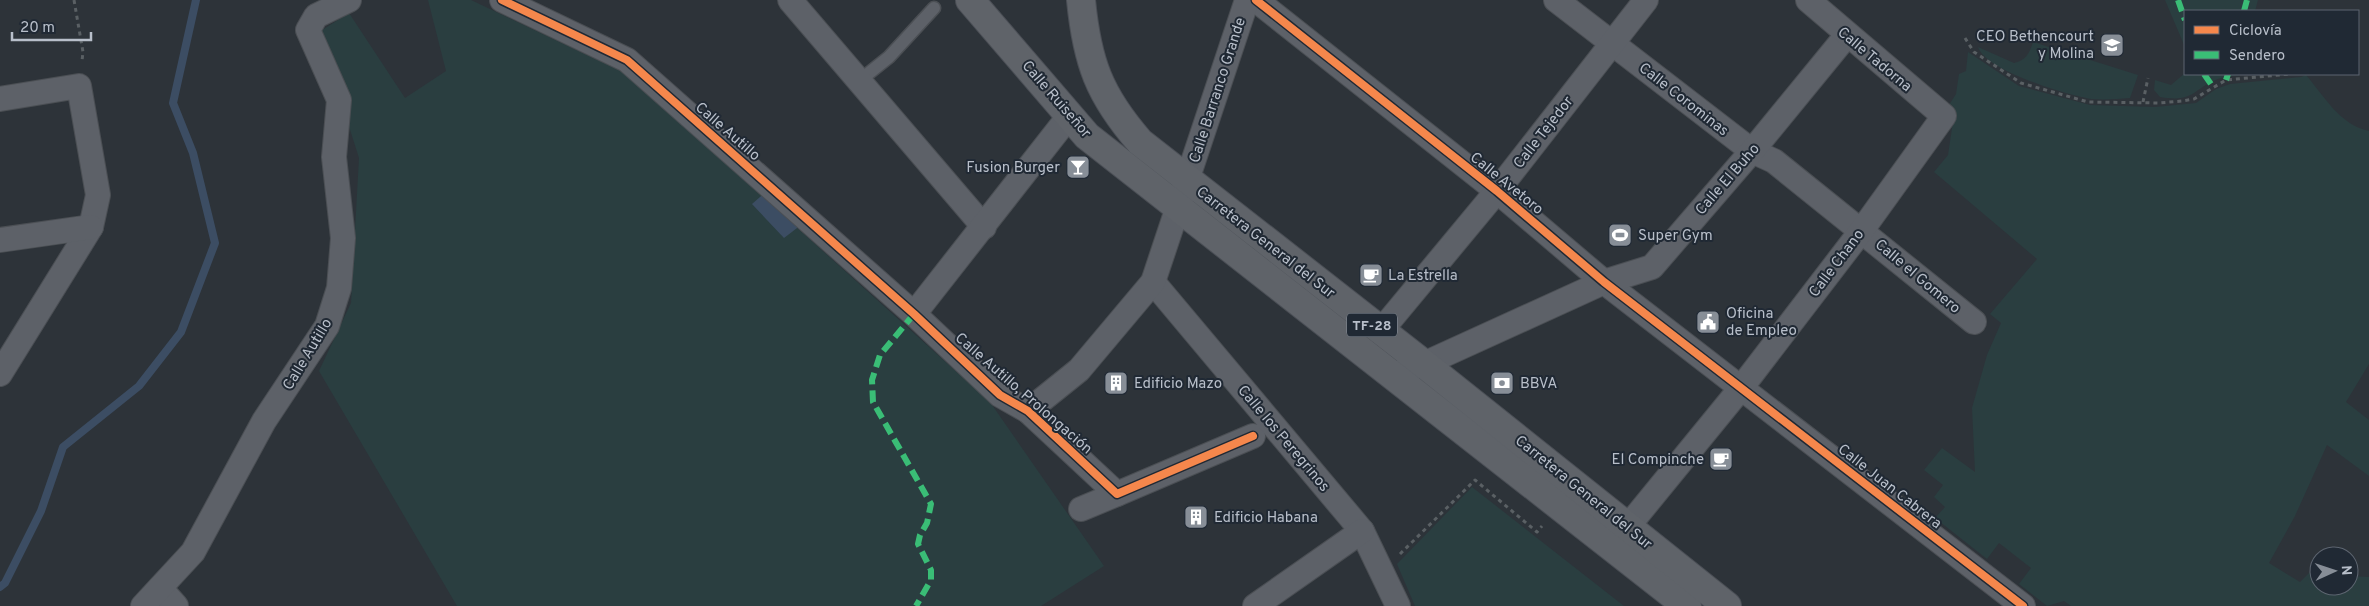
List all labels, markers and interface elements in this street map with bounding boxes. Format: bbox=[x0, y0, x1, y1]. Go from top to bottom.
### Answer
scale bar bbox=[12, 10, 91, 42]
legend bbox=[2184, 10, 2359, 75]
street label: Calle Barranco Grande bbox=[1186, 15, 1251, 166]
text: 20 m bbox=[20, 19, 55, 38]
text: Ciclovía bbox=[2229, 22, 2282, 41]
street label: Calle Tadorna bbox=[1833, 24, 1915, 97]
place label: CEO Bethencourt y Molina bbox=[1976, 28, 2094, 64]
school or university icon: CEO Bethencourt y Molina bbox=[2099, 32, 2125, 58]
text: Sendero bbox=[2229, 47, 2285, 66]
street label: Calle Ruiseñor bbox=[1017, 57, 1095, 143]
street label: Calle Corominas bbox=[1634, 59, 1732, 141]
street label: Calle Tejedor bbox=[1510, 93, 1578, 173]
street label: Calle Autillo bbox=[690, 99, 764, 166]
street label: Calle El Buho bbox=[1692, 140, 1764, 220]
street label: Calle Avetoro bbox=[1465, 149, 1547, 220]
bar icon: Fusion Burger bbox=[1065, 154, 1091, 180]
place label: Fusion Burger bbox=[966, 159, 1060, 178]
street label: Carretera General del Sur bbox=[1192, 183, 1339, 303]
sports icon: Super Gym bbox=[1607, 222, 1633, 248]
street label: Calle Chano bbox=[1805, 226, 1869, 302]
place label: Super Gym bbox=[1638, 227, 1713, 246]
street label: Calle el Gomero bbox=[1870, 236, 1964, 319]
cafe icon: La Estrella bbox=[1358, 262, 1384, 288]
place label: La Estrella bbox=[1388, 267, 1458, 286]
place label: Oficina de Empleo bbox=[1726, 305, 1797, 341]
public building icon: Oficina de Empleo bbox=[1695, 309, 1721, 335]
road number: TF-28 bbox=[1347, 314, 1397, 336]
street label: Calle Autillo bbox=[279, 315, 337, 394]
street label: Calle Autillo, Prolongación bbox=[950, 329, 1096, 459]
building icon: Edificio Mazo bbox=[1103, 370, 1129, 396]
bank icon: BBVA bbox=[1489, 370, 1515, 396]
place label: Edificio Mazo bbox=[1134, 375, 1222, 394]
place label: BBVA bbox=[1520, 375, 1557, 394]
street label: Calle los Peregrinos bbox=[1233, 382, 1333, 496]
street label: Carretera General del Sur bbox=[1511, 432, 1656, 555]
street label: Calle Juan Cabrera bbox=[1833, 441, 1945, 534]
cafe icon: El Compinche bbox=[1708, 446, 1734, 472]
place label: El Compinche bbox=[1611, 451, 1704, 470]
building icon: Edificio Habana bbox=[1183, 504, 1209, 530]
place label: Edificio Habana bbox=[1214, 509, 1318, 528]
north arrow bbox=[2309, 546, 2359, 596]
text: N bbox=[2337, 565, 2354, 576]

